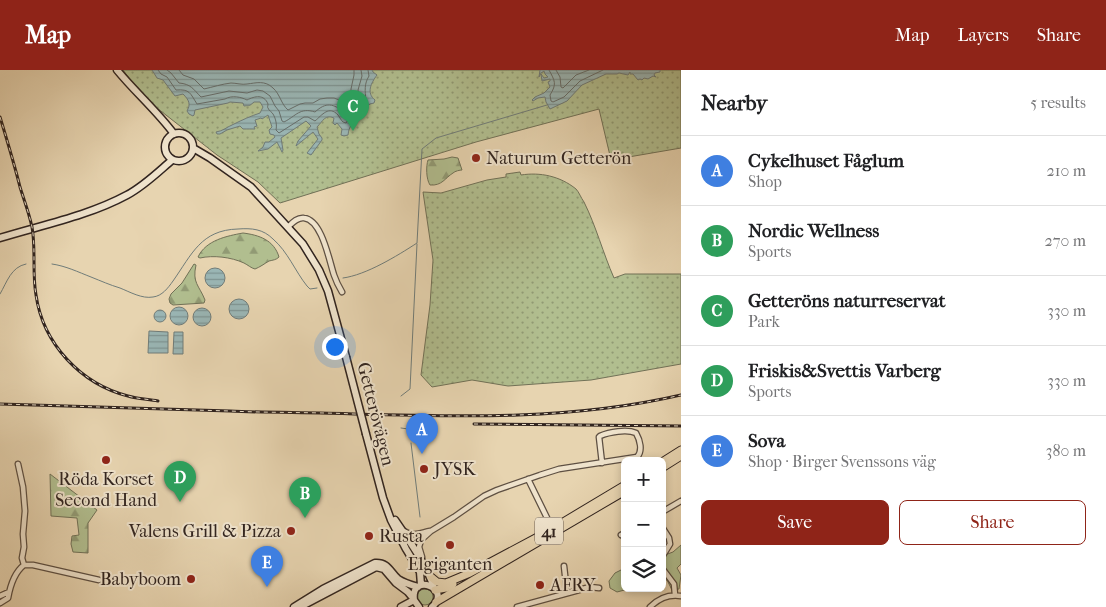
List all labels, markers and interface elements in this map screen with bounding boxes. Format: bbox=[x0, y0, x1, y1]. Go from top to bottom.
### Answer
text: Map bbox=[25, 21, 71, 49]
text: Map bbox=[895, 25, 929, 46]
text: Layers bbox=[957, 25, 1009, 46]
text: Share bbox=[1037, 25, 1081, 46]
pin: C bbox=[337, 90, 369, 131]
text: Nearby bbox=[701, 91, 767, 115]
text: 5 results bbox=[1030, 93, 1086, 112]
place label: Naturum Getterön bbox=[486, 148, 632, 169]
text: Cykelhuset Fåglum bbox=[748, 150, 904, 172]
marker: Naturum Getterön bbox=[470, 152, 482, 164]
text: A bbox=[712, 161, 722, 180]
text: 210 m bbox=[1047, 161, 1086, 180]
text: Shop bbox=[748, 172, 782, 191]
text: Nordic Wellness bbox=[748, 220, 879, 242]
text: B bbox=[712, 231, 722, 250]
text: 270 m bbox=[1045, 231, 1086, 250]
text: Sports bbox=[748, 242, 791, 261]
text: Getteröns naturreservat bbox=[748, 290, 946, 312]
text: C bbox=[712, 301, 722, 320]
text: 330 m bbox=[1047, 301, 1086, 320]
text: Park bbox=[748, 312, 780, 331]
your location bbox=[322, 334, 348, 360]
street label: Getterövägen bbox=[353, 360, 399, 469]
text: Friskis&Svettis Varberg bbox=[748, 360, 941, 382]
text: D bbox=[711, 371, 723, 390]
text: 330 m bbox=[1047, 371, 1086, 390]
text: Sports bbox=[748, 382, 791, 401]
pin: A bbox=[406, 413, 438, 454]
text: Sova bbox=[748, 430, 785, 452]
text: E bbox=[712, 441, 722, 460]
text: 380 m bbox=[1046, 441, 1086, 460]
text: Shop · Birger Svenssons väg bbox=[748, 452, 936, 471]
marker: Röda Korset Second Hand bbox=[100, 454, 112, 466]
map controls bbox=[621, 457, 666, 592]
button: + bbox=[621, 457, 666, 502]
place label: JYSK bbox=[432, 459, 476, 480]
pin: D bbox=[164, 461, 196, 502]
marker: JYSK bbox=[418, 463, 430, 475]
place label: Röda Korset Second Hand bbox=[55, 469, 157, 511]
pin: B bbox=[289, 477, 321, 518]
button: Save bbox=[701, 500, 889, 545]
button: Share bbox=[899, 500, 1086, 545]
button: − bbox=[621, 502, 666, 547]
road number: 41 bbox=[535, 518, 563, 544]
place label: Valens Grill & Pizza bbox=[128, 521, 282, 542]
marker: Valens Grill & Pizza bbox=[285, 525, 297, 537]
place label: Rusta bbox=[379, 526, 424, 547]
marker: Rusta bbox=[363, 530, 375, 542]
marker: Elgiganten bbox=[444, 539, 456, 551]
pin: E bbox=[251, 546, 283, 587]
button: layers bbox=[621, 547, 666, 592]
place label: Elgiganten bbox=[408, 554, 493, 575]
place label: Babyboom bbox=[100, 569, 181, 590]
marker: Babyboom bbox=[185, 573, 197, 585]
place label: AFRY bbox=[549, 575, 596, 596]
marker: AFRY bbox=[534, 579, 546, 591]

